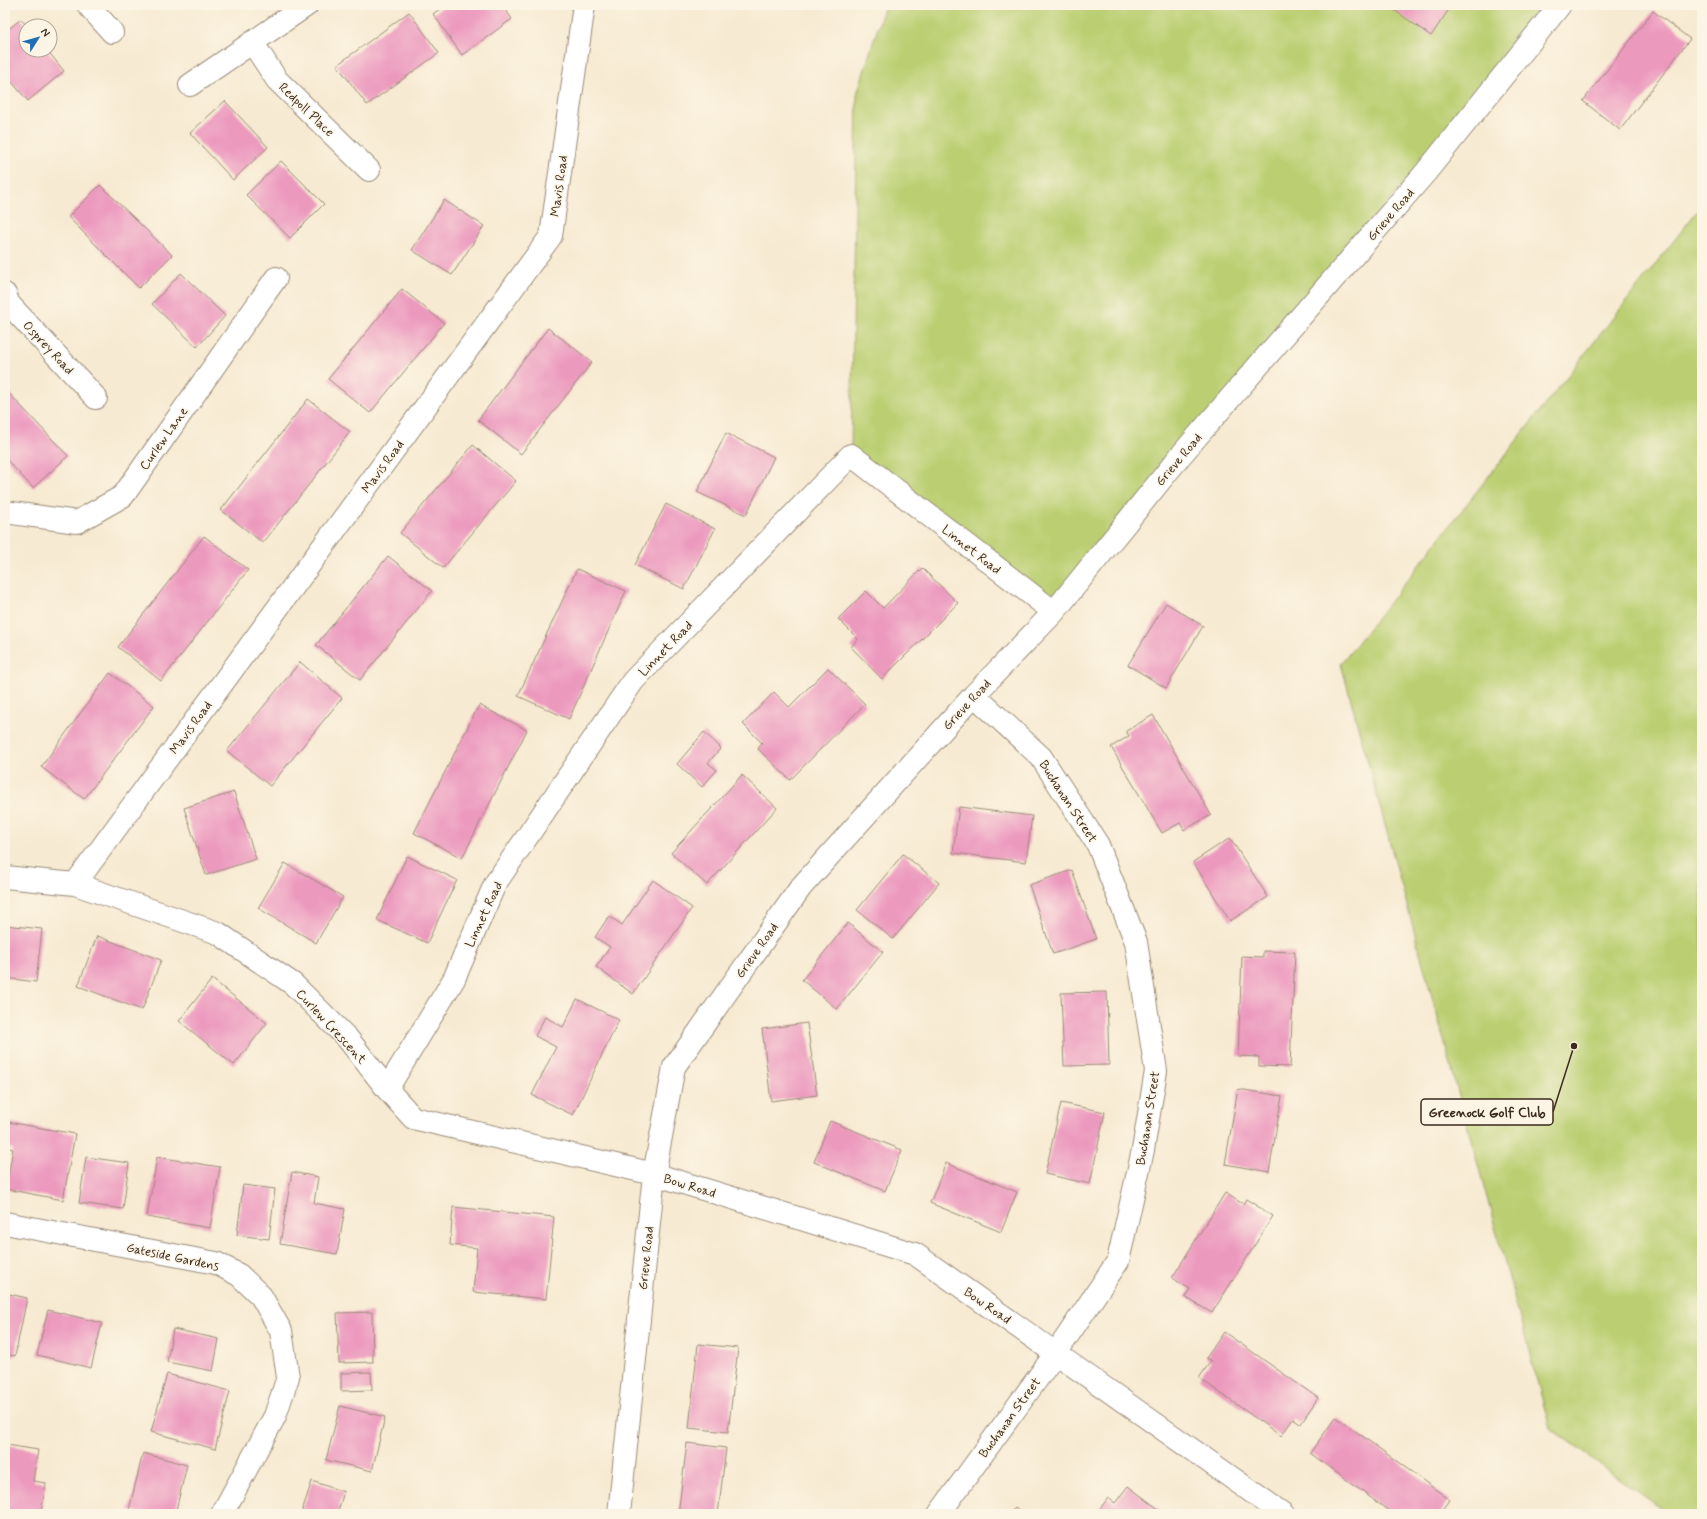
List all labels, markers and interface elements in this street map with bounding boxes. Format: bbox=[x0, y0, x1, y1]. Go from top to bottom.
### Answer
north arrow bbox=[18, 18, 58, 58]
text: N bbox=[37, 25, 53, 40]
street label: Redpoll Place bbox=[274, 79, 338, 141]
street label: Mavis Road bbox=[547, 154, 572, 218]
street label: Grieve Road bbox=[1364, 185, 1418, 245]
street label: Osprey Road bbox=[19, 318, 77, 379]
street label: Curlew Lane bbox=[136, 404, 192, 474]
street label: Grieve Road bbox=[1152, 430, 1206, 490]
street label: Mavis Road bbox=[358, 437, 408, 497]
street label: Linnet Road bbox=[938, 522, 1004, 579]
street label: Linnet Road bbox=[635, 618, 697, 680]
street label: Grieve Road bbox=[939, 676, 995, 734]
street label: Mavis Road bbox=[166, 698, 216, 758]
street label: Buchanan Street bbox=[1035, 757, 1101, 846]
street label: Linnet Road bbox=[462, 879, 507, 950]
street label: Grieve Road bbox=[732, 920, 783, 982]
street label: Curlew Crescent bbox=[292, 986, 370, 1068]
street label: Buchanan Street bbox=[1133, 1070, 1164, 1167]
callout: Greenock Golf Club bbox=[1421, 1099, 1553, 1125]
text: Greenock Golf Club bbox=[1429, 1104, 1545, 1122]
street label: Bow Road bbox=[661, 1170, 718, 1202]
street label: Grieve Road bbox=[635, 1226, 658, 1291]
street label: Gateside Gardens bbox=[125, 1239, 221, 1276]
street label: Bow Road bbox=[960, 1284, 1014, 1329]
street label: Buchanan Street bbox=[975, 1374, 1045, 1461]

